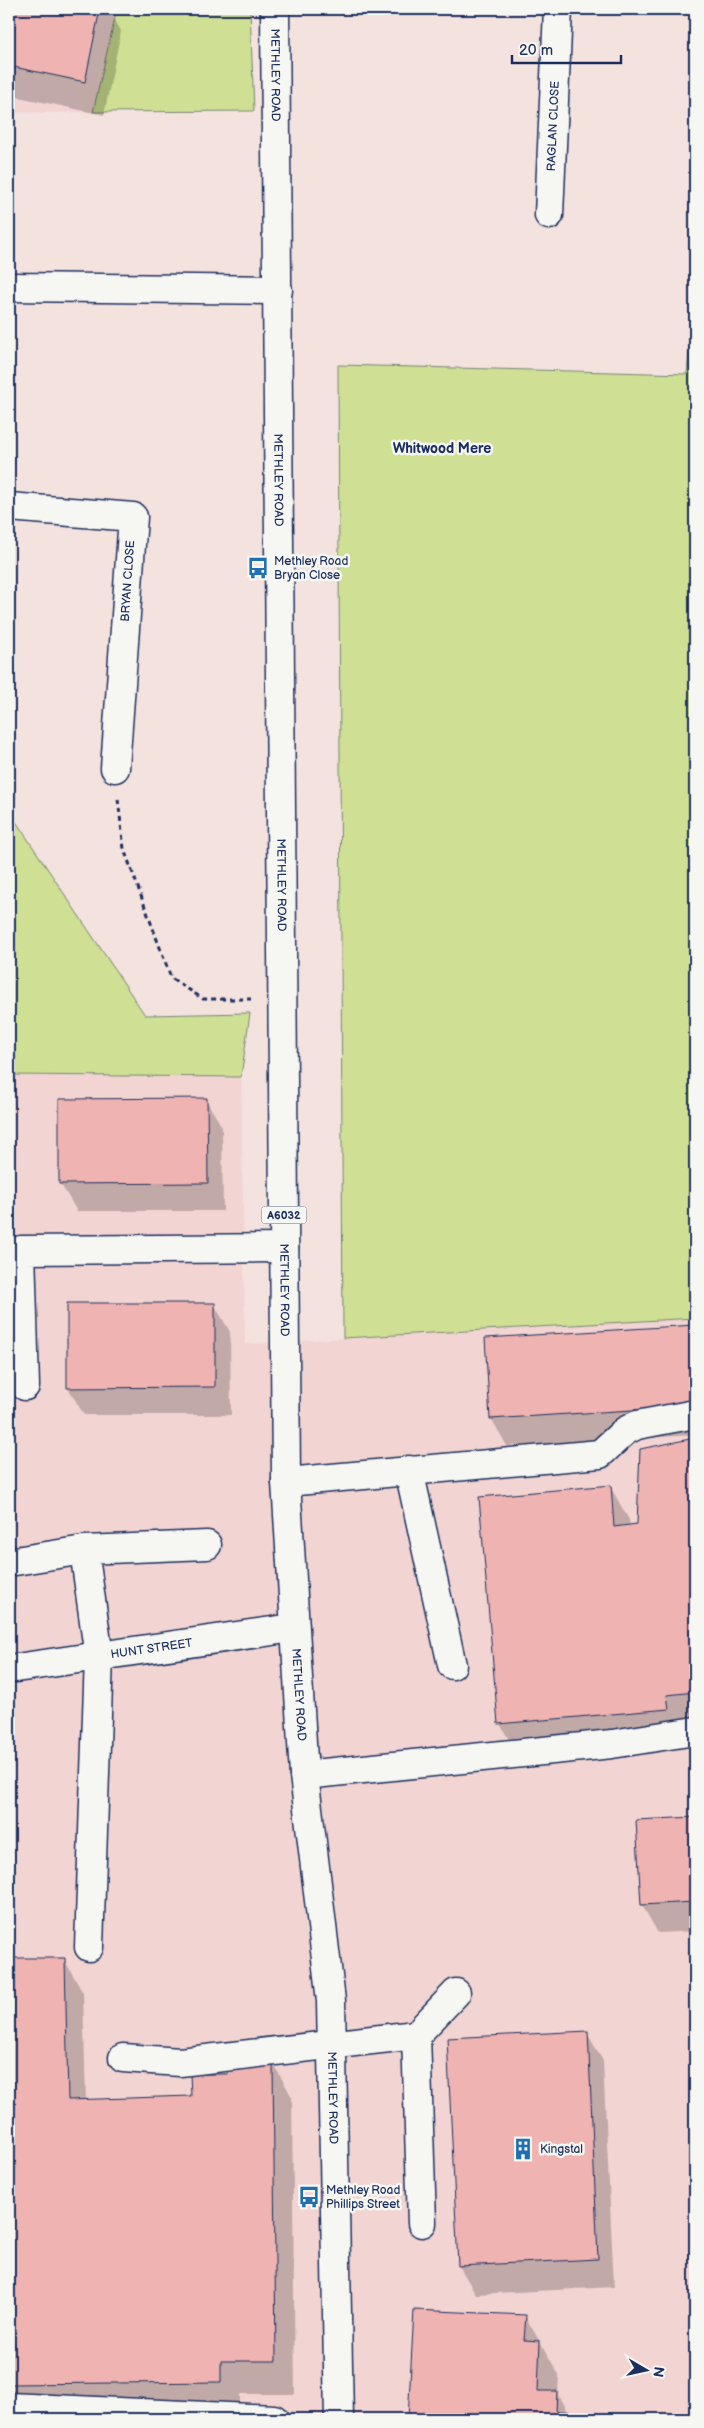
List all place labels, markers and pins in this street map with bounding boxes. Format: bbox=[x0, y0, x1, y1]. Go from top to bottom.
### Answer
place label: Methley Road Bryan Close bbox=[274, 554, 348, 583]
bus stop icon: Methley Road Bryan Close bbox=[245, 555, 271, 581]
building icon: Kingstal bbox=[510, 2136, 536, 2162]
place label: Kingstal bbox=[540, 2142, 583, 2157]
place label: Methley Road Phillips Street bbox=[326, 2183, 400, 2212]
bus stop icon: Methley Road Phillips Street bbox=[296, 2184, 322, 2210]

